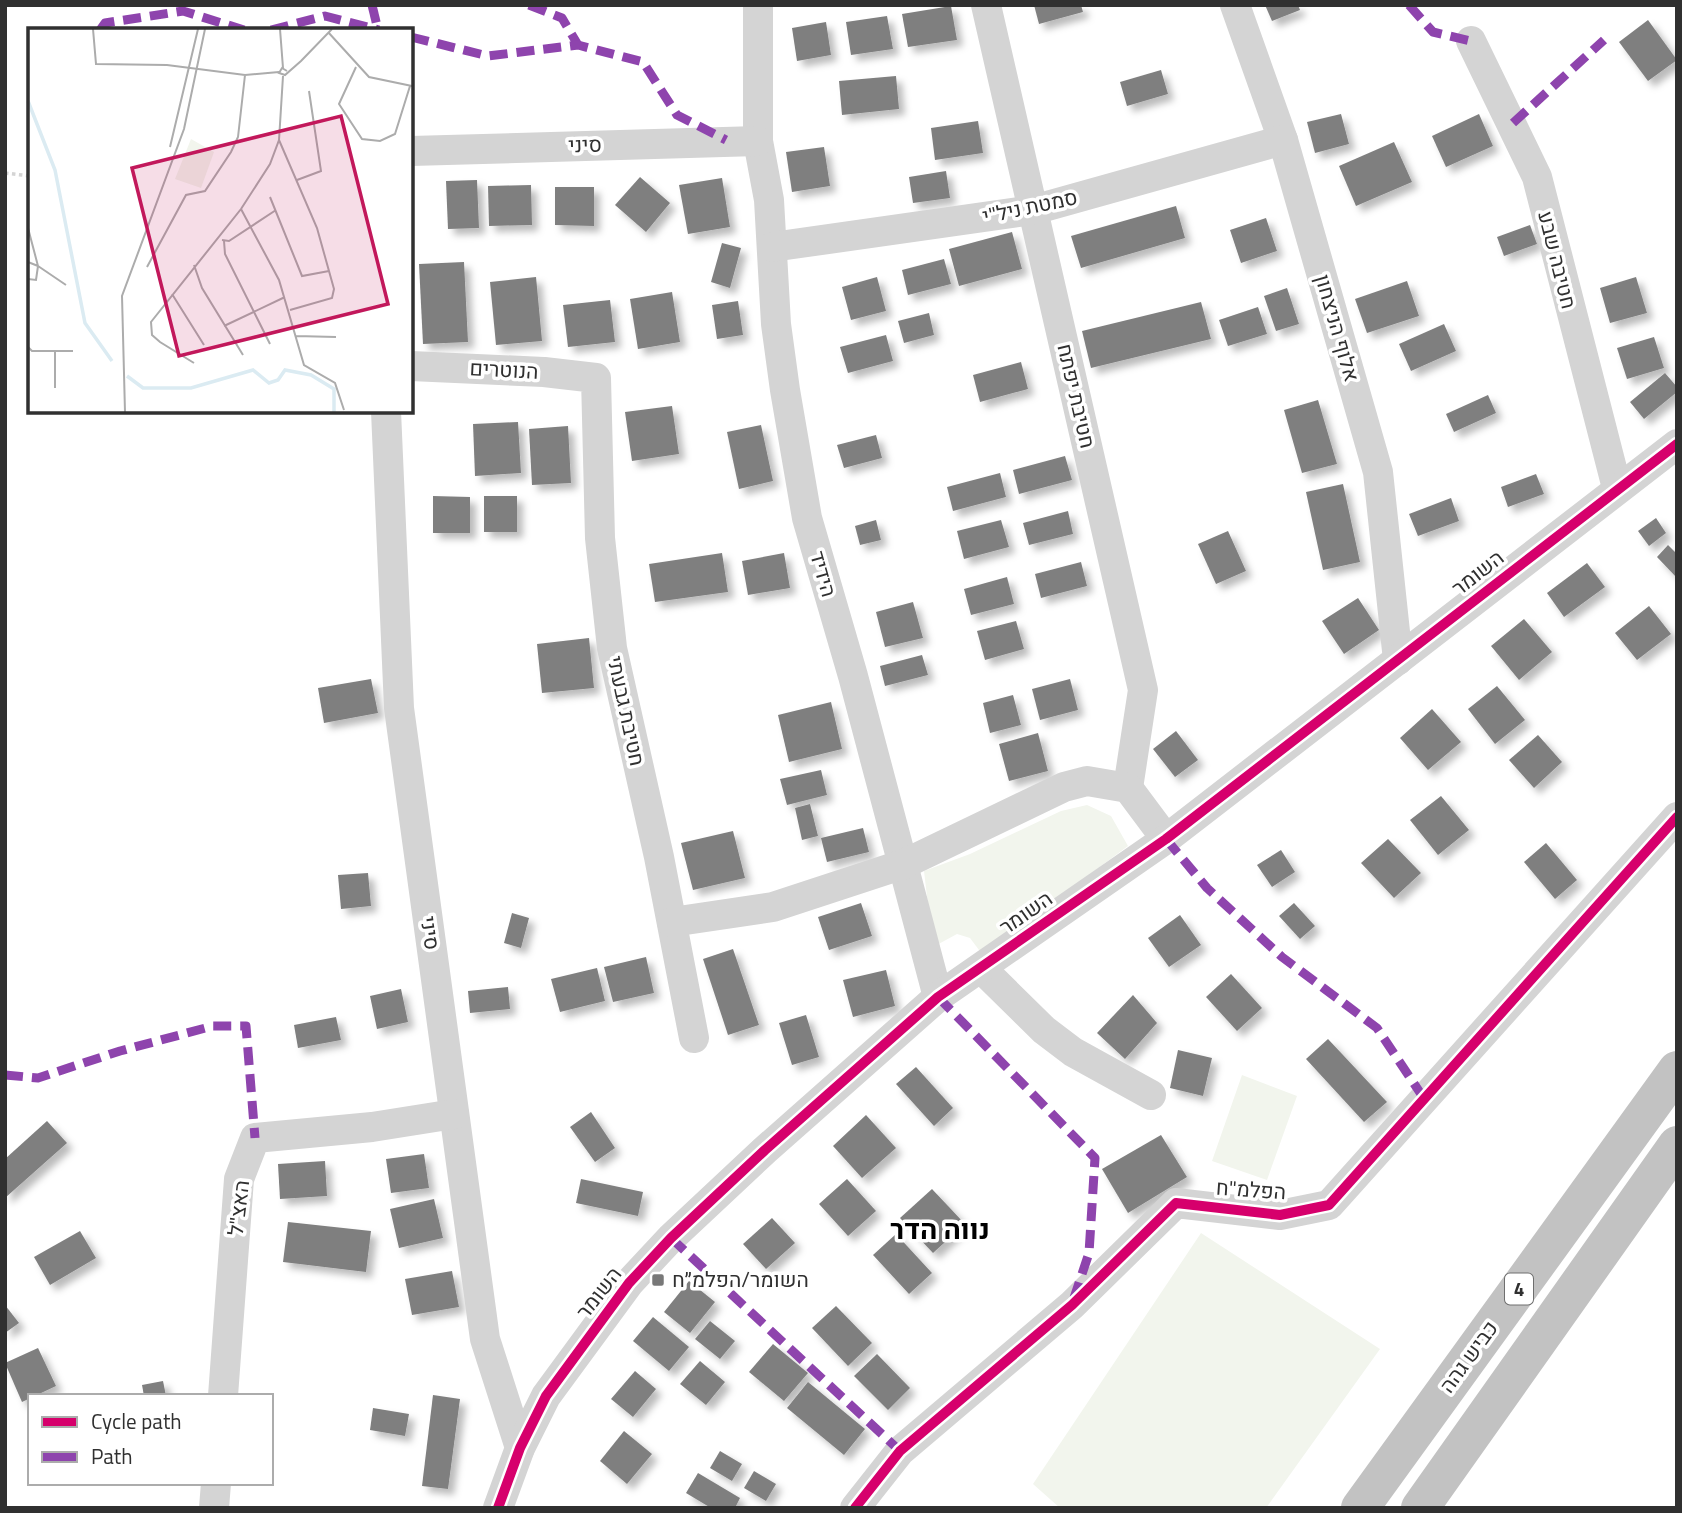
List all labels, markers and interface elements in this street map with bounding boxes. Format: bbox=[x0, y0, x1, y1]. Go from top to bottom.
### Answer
inset map bbox=[28, 28, 413, 413]
street label: סיני bbox=[568, 127, 602, 161]
street label: סמטת ניל"י bbox=[979, 180, 1080, 232]
street label: חטיבה שבע bbox=[1530, 207, 1586, 312]
street label: אלוף הניצחון bbox=[1307, 270, 1369, 385]
street label: חטיבת יפתח bbox=[1049, 340, 1105, 451]
street label: הנוטרים bbox=[469, 351, 539, 387]
street label: השומר bbox=[1444, 541, 1510, 603]
street label: הידיד bbox=[802, 547, 846, 601]
street label: חטיבת גבעתי bbox=[600, 653, 654, 769]
street label: השומר bbox=[992, 882, 1059, 942]
street label: סיני bbox=[413, 914, 449, 952]
street label: הפלמ"ח bbox=[1215, 1171, 1287, 1207]
street label: האצ"ל bbox=[219, 1178, 257, 1238]
district label: נווה הדר bbox=[890, 1207, 990, 1250]
street label: השומר bbox=[567, 1259, 629, 1325]
place label: השומר/הפלמ״ח bbox=[672, 1263, 809, 1295]
marker: השומר/הפלמ״ח bbox=[650, 1272, 666, 1288]
road number: 4 bbox=[1505, 1274, 1533, 1304]
street label: כביש גהה bbox=[1431, 1314, 1505, 1399]
legend bbox=[28, 1394, 273, 1485]
text: Cycle path bbox=[91, 1405, 182, 1437]
text: Path bbox=[91, 1440, 133, 1472]

